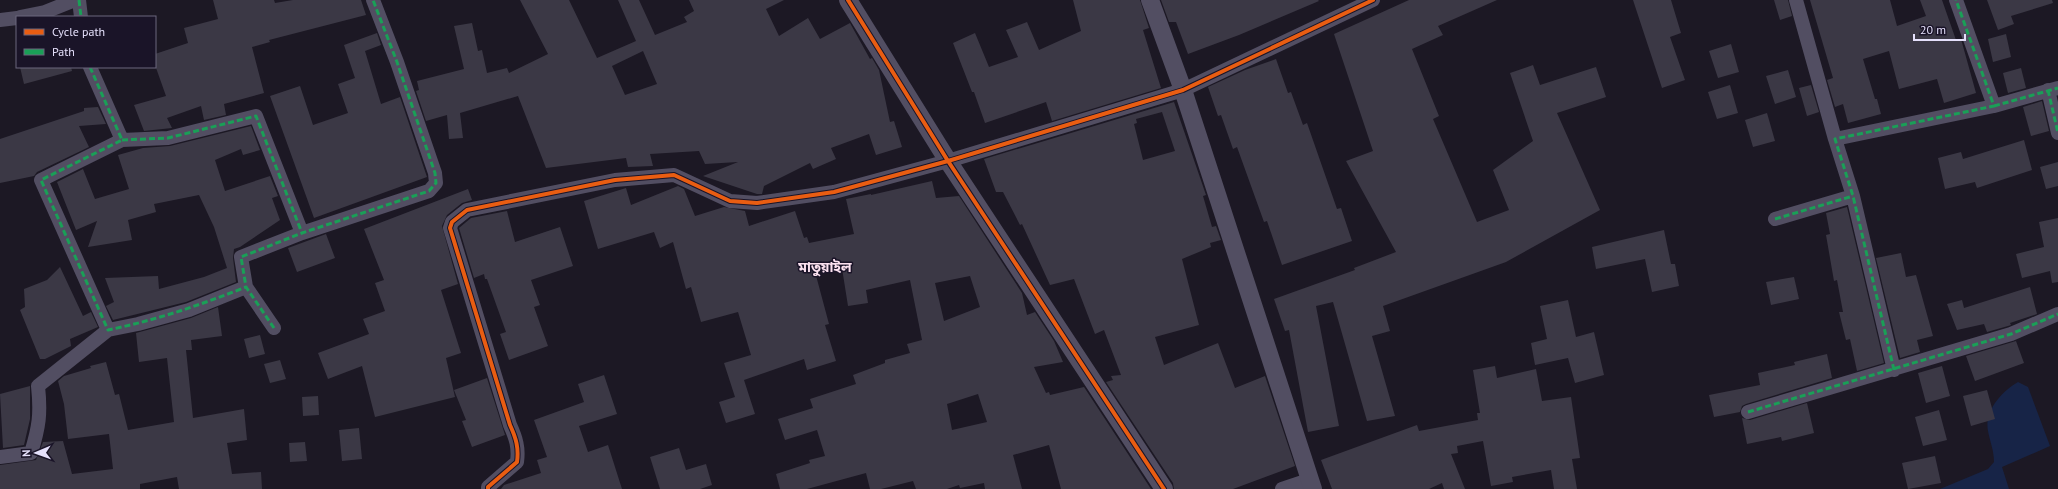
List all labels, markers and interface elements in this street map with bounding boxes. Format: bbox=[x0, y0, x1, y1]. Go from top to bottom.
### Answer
legend bbox=[16, 16, 156, 68]
scale bar bbox=[1914, 16, 1965, 42]
text: 20 m bbox=[1920, 22, 1946, 37]
text: Cycle path bbox=[52, 24, 105, 39]
text: Path bbox=[52, 44, 75, 59]
district label: মাতুয়াইল bbox=[797, 258, 852, 277]
north arrow bbox=[16, 433, 56, 473]
text: N bbox=[19, 449, 33, 457]

